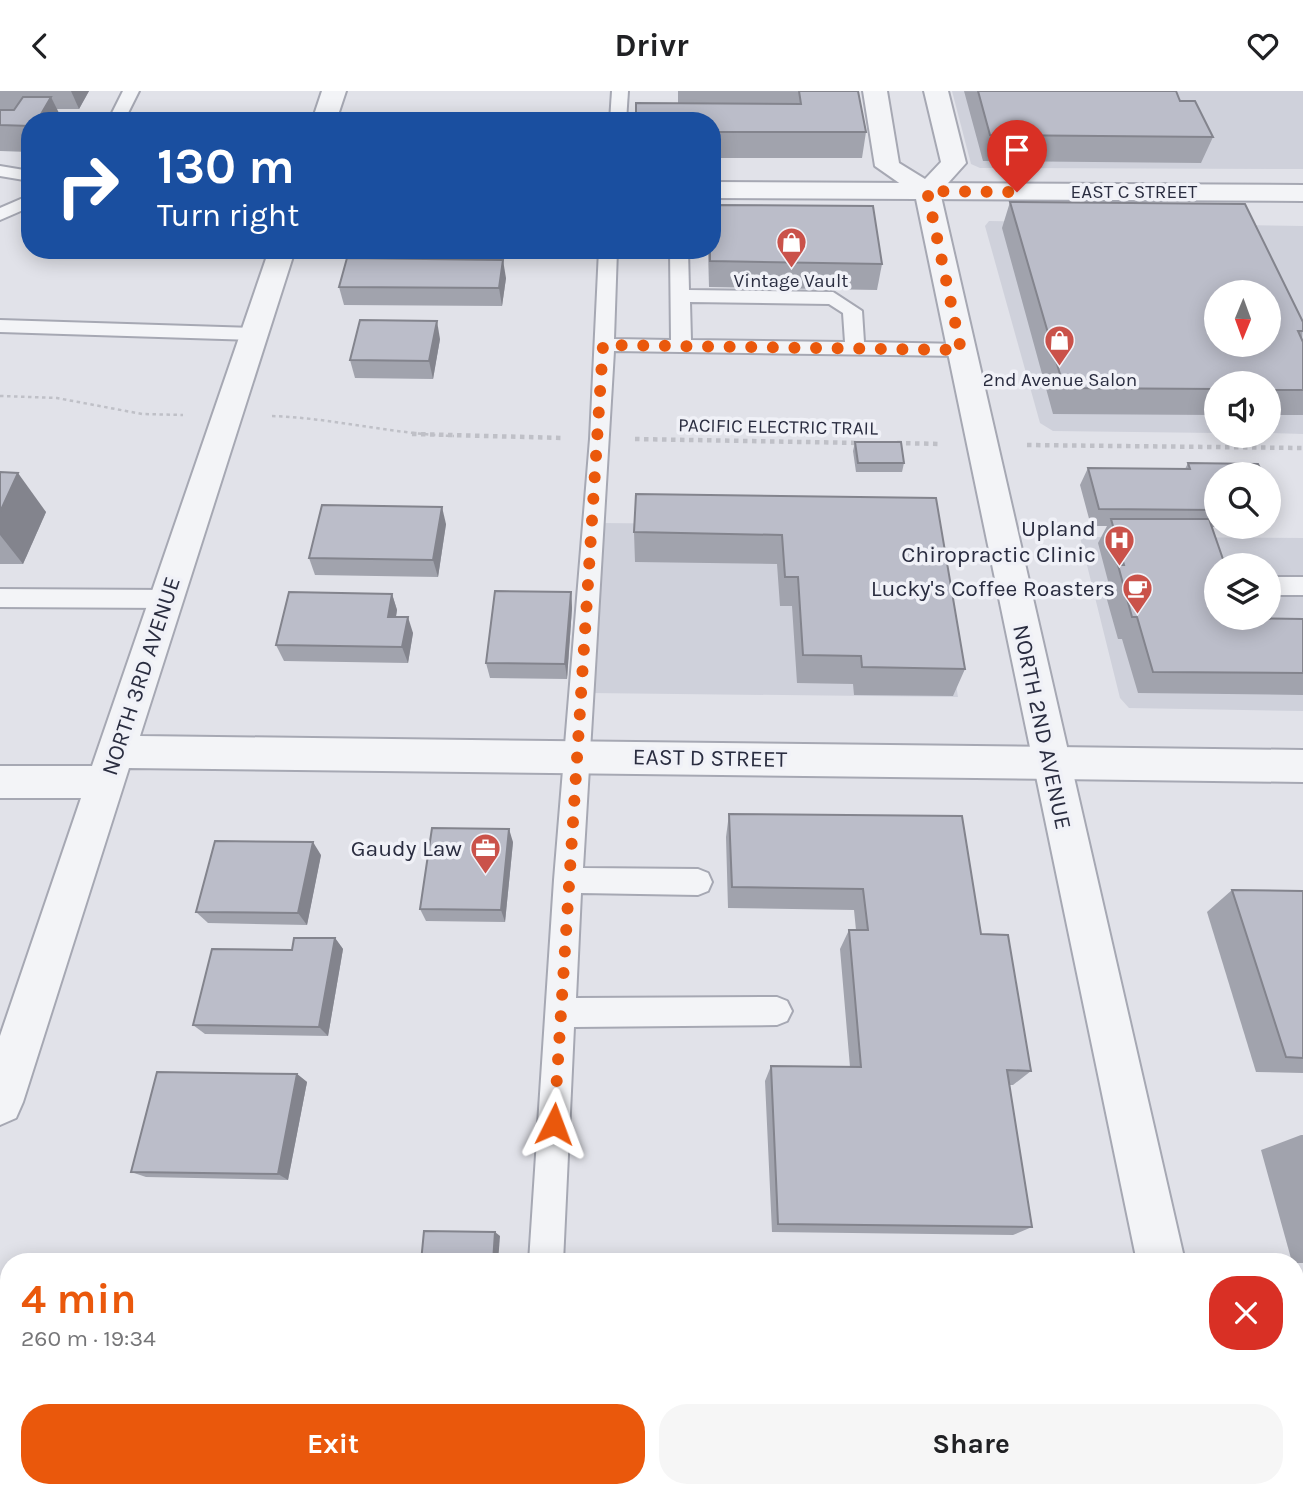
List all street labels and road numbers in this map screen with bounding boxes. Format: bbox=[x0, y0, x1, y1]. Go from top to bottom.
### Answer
street label: EAST C STREET bbox=[1071, 181, 1198, 203]
street label: PACIFIC ELECTRIC TRAIL bbox=[678, 414, 878, 440]
street label: NORTH 3RD AVENUE bbox=[96, 573, 186, 779]
street label: NORTH 2ND AVENUE bbox=[1007, 622, 1077, 832]
street label: EAST D STREET bbox=[633, 743, 788, 773]

